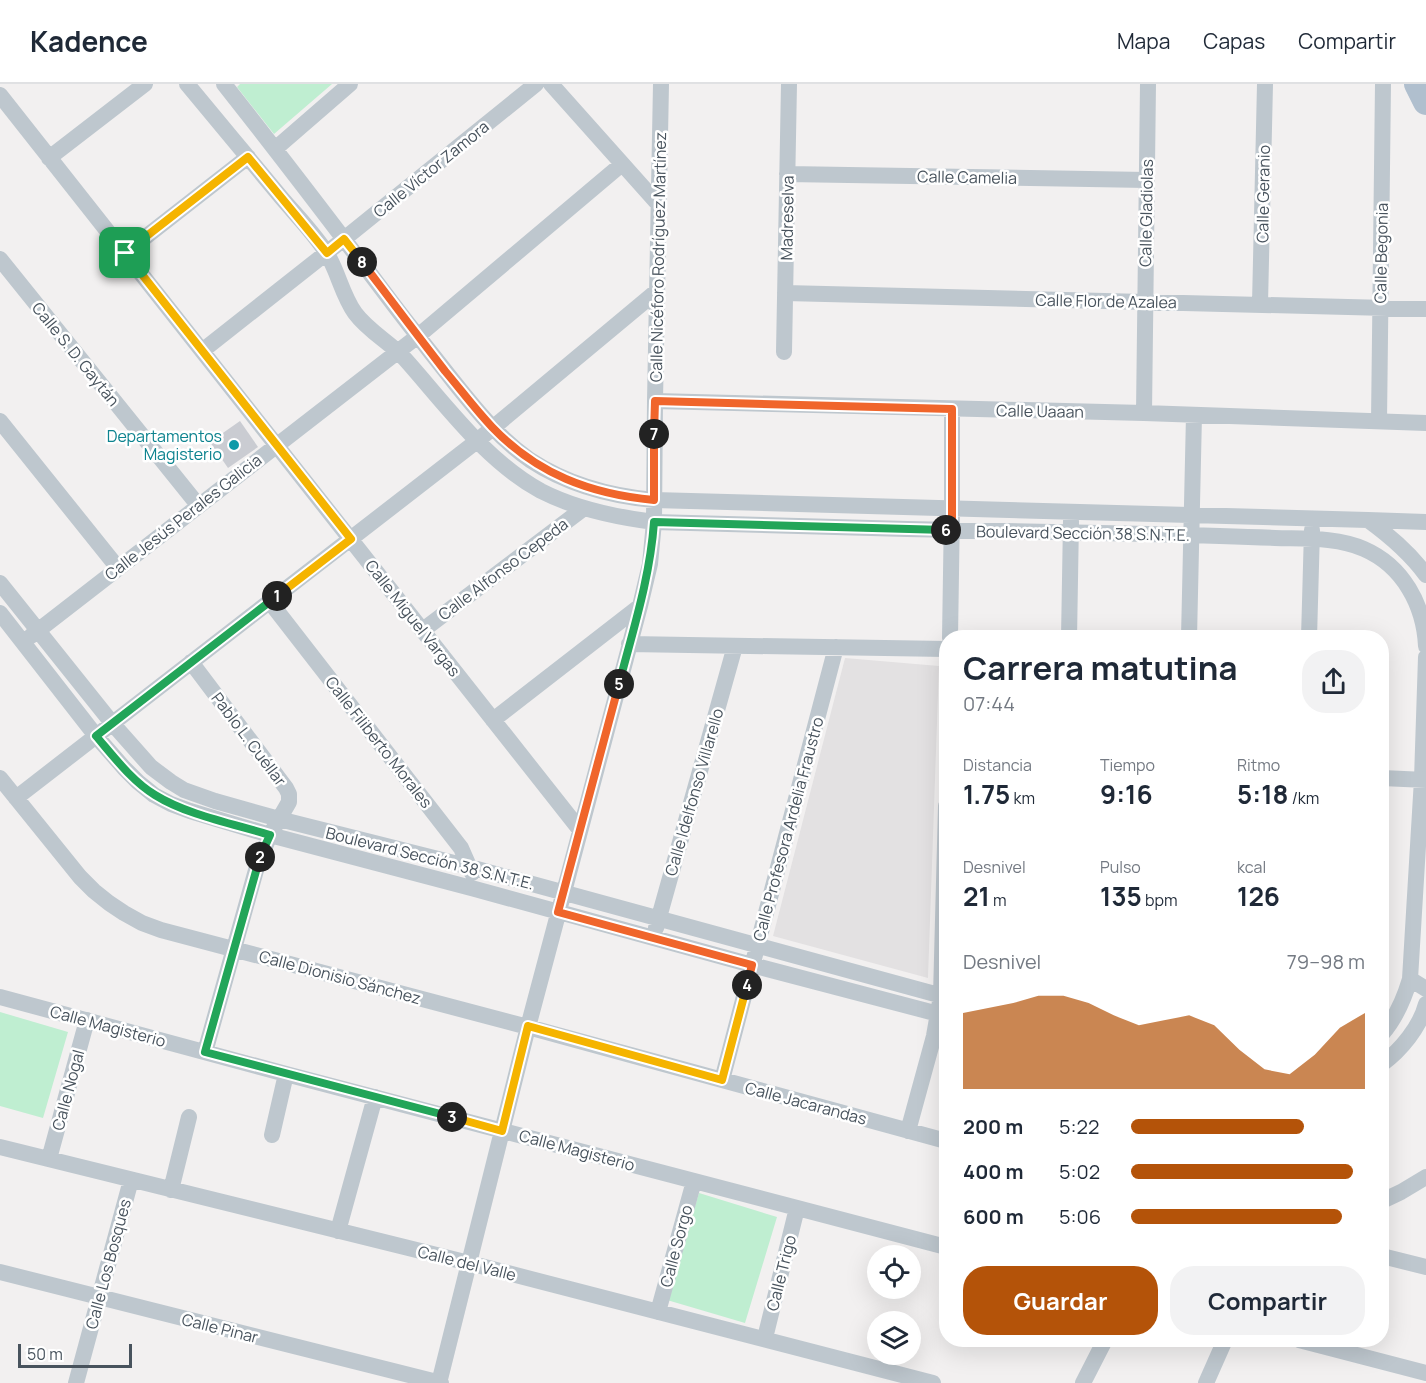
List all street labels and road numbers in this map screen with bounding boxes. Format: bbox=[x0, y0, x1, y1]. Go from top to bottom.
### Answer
street label: Calle Víctor Zamora bbox=[369, 116, 493, 222]
street label: Calle Nicéforo Rodríguez Martínez bbox=[645, 132, 671, 382]
street label: Calle Geranio bbox=[1251, 145, 1275, 243]
street label: Calle Gladiolas bbox=[1134, 159, 1158, 267]
street label: Calle Camelia bbox=[917, 165, 1017, 189]
street label: Madreselva bbox=[775, 175, 799, 261]
street label: Calle Begonia bbox=[1369, 203, 1393, 303]
street label: Calle Flor de Azalea bbox=[1035, 289, 1177, 313]
street label: Calle S. D. Gaytán bbox=[27, 297, 125, 411]
street label: Calle Uaaan bbox=[996, 399, 1084, 423]
street label: Calle Jesús Perales Galicia bbox=[100, 449, 266, 585]
street label: Calle Alfonso Cepeda bbox=[434, 513, 572, 625]
street label: Boulevard Sección 38 S.N.T.E. bbox=[976, 520, 1190, 546]
street label: Calle Miguel Vargas bbox=[360, 555, 466, 681]
street label: Calle Filiberto Morales bbox=[321, 672, 437, 812]
street label: Pablo L. Cuéllar bbox=[207, 688, 292, 790]
street label: Calle Idelfonso Villarello bbox=[660, 706, 728, 878]
street label: Calle Profesora Ardelia Fraustro bbox=[747, 715, 829, 943]
street label: Boulevard Sección 38 S.N.T.E. bbox=[324, 821, 536, 895]
street label: Calle Dionisio Sánchez bbox=[257, 945, 423, 1009]
street label: Calle Magisterio bbox=[48, 1000, 168, 1052]
street label: Calle Nogal bbox=[47, 1047, 89, 1133]
street label: Calle Jacarandas bbox=[743, 1076, 869, 1130]
street label: Calle Magisterio bbox=[517, 1124, 637, 1176]
street label: Calle Los Bosques bbox=[80, 1197, 136, 1331]
street label: Calle Sorgo bbox=[654, 1203, 698, 1289]
street label: Calle Trigo bbox=[761, 1233, 801, 1313]
street label: Calle del Valle bbox=[415, 1240, 519, 1286]
street label: Calle Pinar bbox=[180, 1308, 261, 1348]

